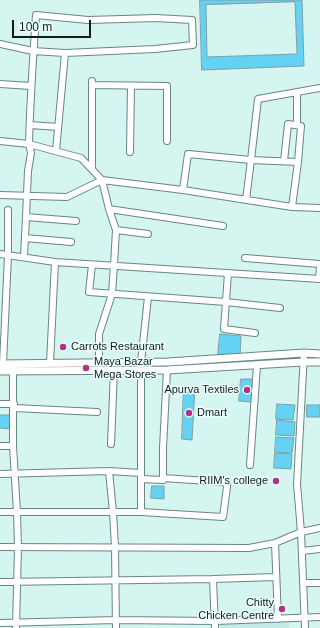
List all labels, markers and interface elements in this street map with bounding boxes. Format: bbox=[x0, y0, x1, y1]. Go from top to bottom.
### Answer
scale bar bbox=[14, 12, 93, 38]
text: 100 m bbox=[19, 20, 52, 34]
place label: Carrots Restaurant bbox=[71, 340, 164, 354]
marker: Carrots Restaurant bbox=[58, 342, 68, 352]
place label: Maya Bazar Mega Stores bbox=[94, 355, 156, 381]
marker: Maya Bazar Mega Stores bbox=[81, 363, 91, 373]
place label: Apurva Textiles bbox=[164, 383, 239, 397]
marker: Apurva Textiles bbox=[242, 385, 252, 395]
place label: Dmart bbox=[197, 406, 227, 420]
marker: Dmart bbox=[184, 408, 194, 418]
place label: RIIM's college bbox=[199, 474, 268, 488]
marker: RIIM's college bbox=[271, 476, 281, 486]
place label: Chitty Chicken Centre bbox=[198, 596, 274, 622]
marker: Chitty Chicken Centre bbox=[277, 604, 287, 614]

